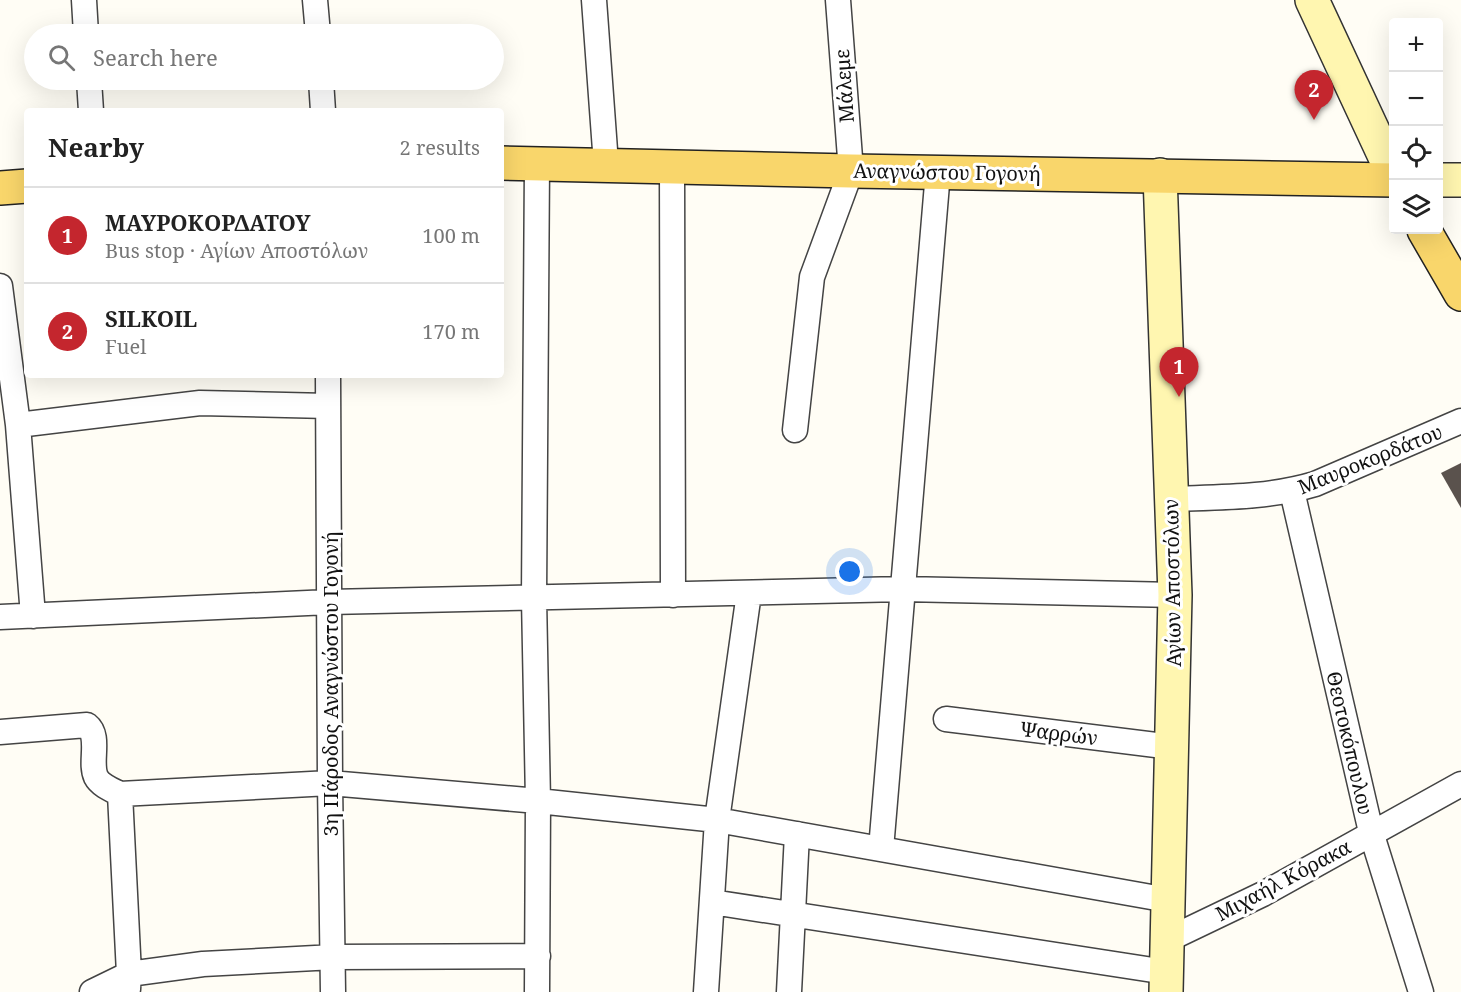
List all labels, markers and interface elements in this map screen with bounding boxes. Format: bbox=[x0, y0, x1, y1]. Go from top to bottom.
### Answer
map controls bbox=[1389, 18, 1443, 234]
button: + bbox=[1389, 18, 1443, 72]
search box bbox=[24, 24, 504, 90]
icon: search bbox=[45, 41, 78, 74]
text: Search here bbox=[93, 42, 218, 72]
street label: Μάλεμε bbox=[828, 48, 860, 124]
pin: 2 bbox=[1294, 70, 1334, 120]
button: − bbox=[1389, 72, 1443, 126]
button: locate bbox=[1389, 126, 1443, 180]
text: Nearby bbox=[48, 129, 144, 165]
text: 2 results bbox=[400, 134, 480, 161]
street label: Αναγνώστου Γογονή bbox=[853, 157, 1041, 187]
button: layers bbox=[1389, 180, 1443, 234]
text: ΜΑΥΡΟΚΟΡΔΑΤΟΥ bbox=[105, 207, 310, 237]
text: 1 bbox=[62, 222, 73, 249]
text: 100 m bbox=[422, 222, 480, 249]
text: Bus stop · Αγίων Αποστόλων bbox=[105, 237, 368, 264]
text: SILKOIL bbox=[105, 303, 197, 333]
text: 2 bbox=[62, 318, 73, 345]
text: 170 m bbox=[422, 318, 480, 345]
text: Fuel bbox=[105, 333, 146, 360]
pin: 1 bbox=[1160, 348, 1198, 397]
street label: Μαυροκορδάτου bbox=[1294, 418, 1446, 500]
street label: Αγίων Αποστόλων bbox=[1157, 499, 1187, 667]
street label: 3η Πάροδος Αναγνώστου Γογονή bbox=[317, 532, 344, 836]
your location bbox=[835, 557, 864, 586]
street label: Θεοτοκόπουλου bbox=[1320, 669, 1380, 817]
street label: Ψαρρών bbox=[1019, 715, 1099, 751]
street label: Μιχαήλ Κόρακα bbox=[1211, 833, 1356, 927]

